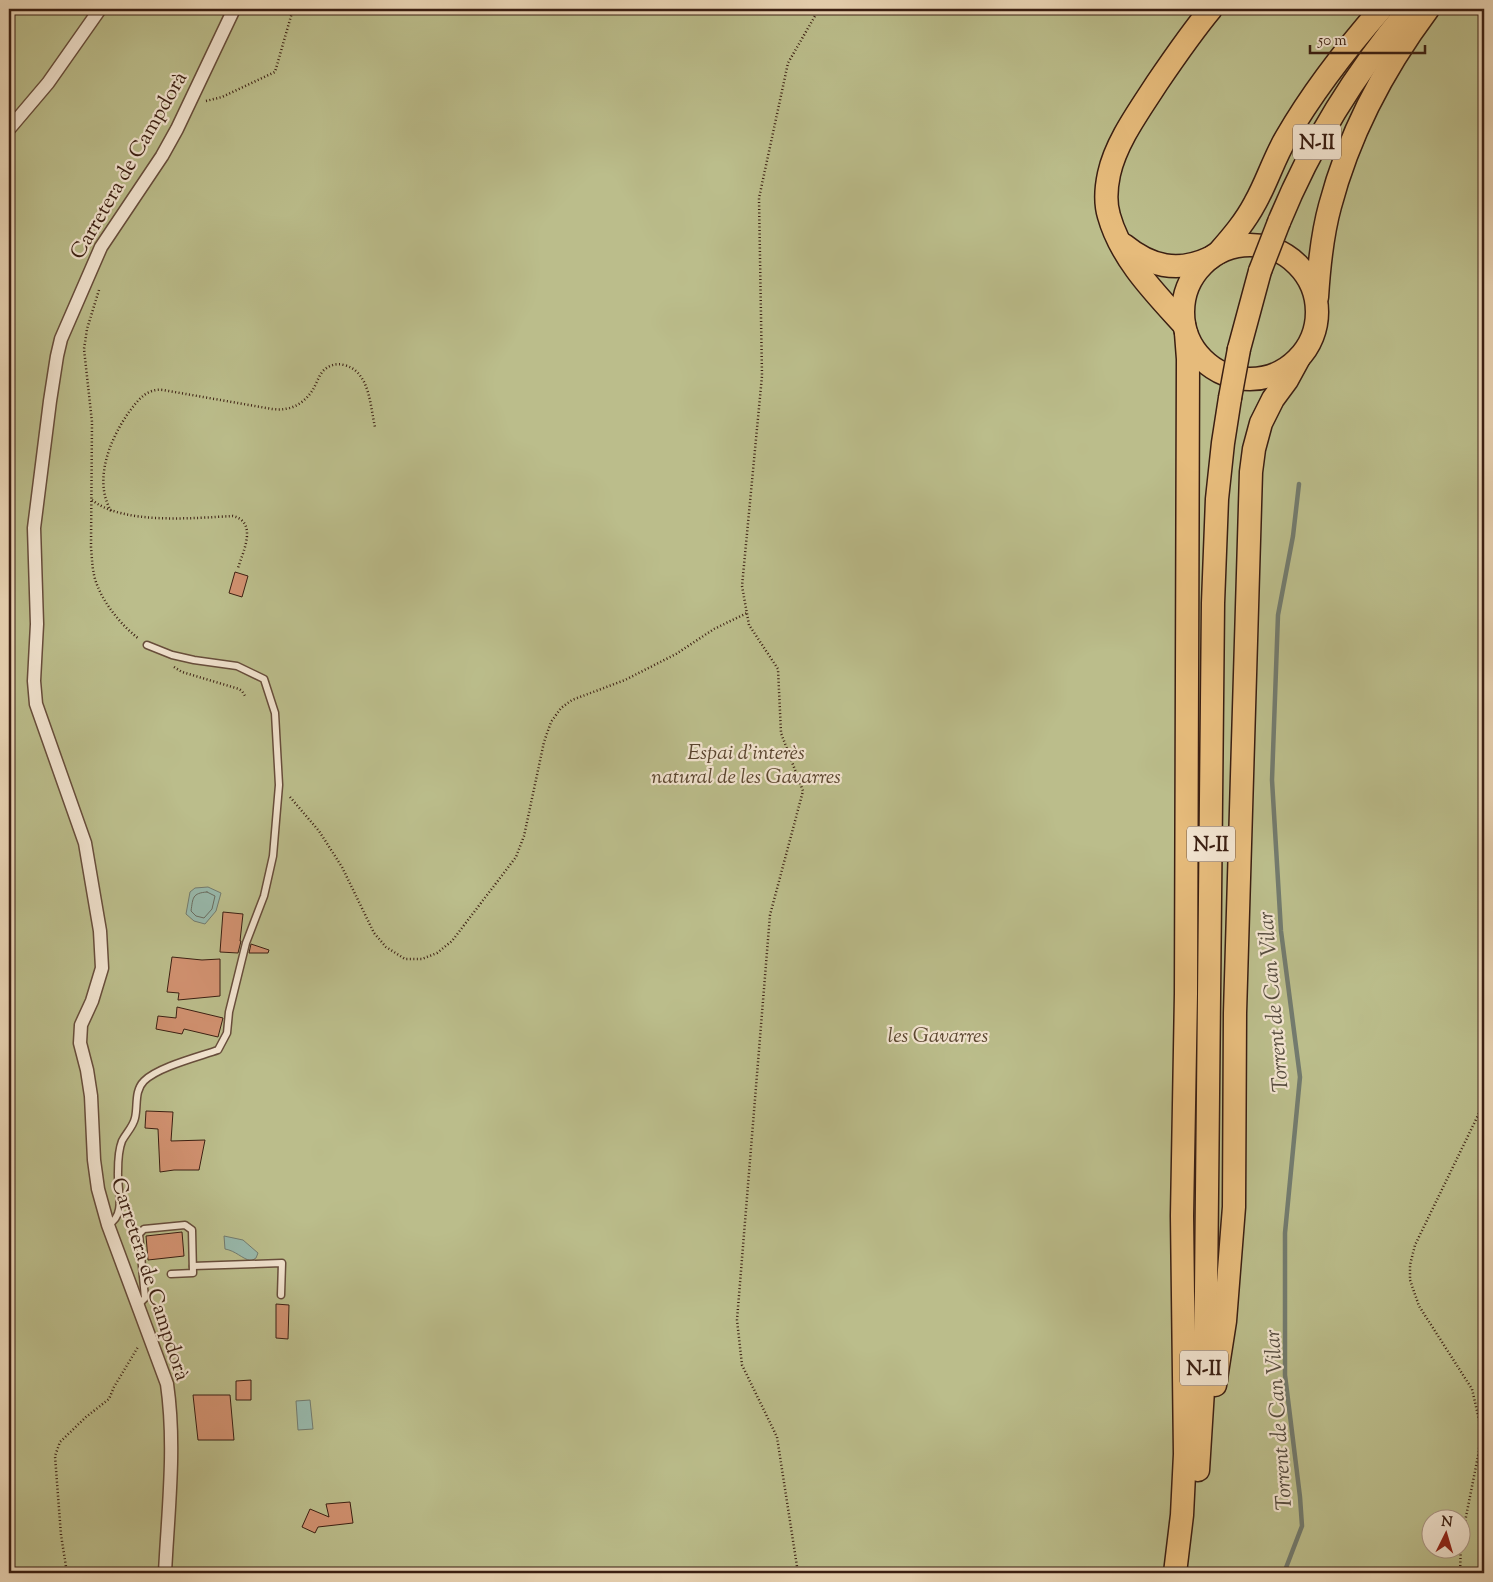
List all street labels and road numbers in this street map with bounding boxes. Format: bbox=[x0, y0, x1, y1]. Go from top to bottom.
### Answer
street label: Carretera de Campdorà bbox=[64, 66, 196, 265]
road number: N-II bbox=[1293, 124, 1341, 160]
road number: N-II bbox=[1187, 826, 1235, 862]
street label: Carretera de Campdorà bbox=[102, 1174, 196, 1385]
road number: N-II bbox=[1180, 1350, 1228, 1386]

